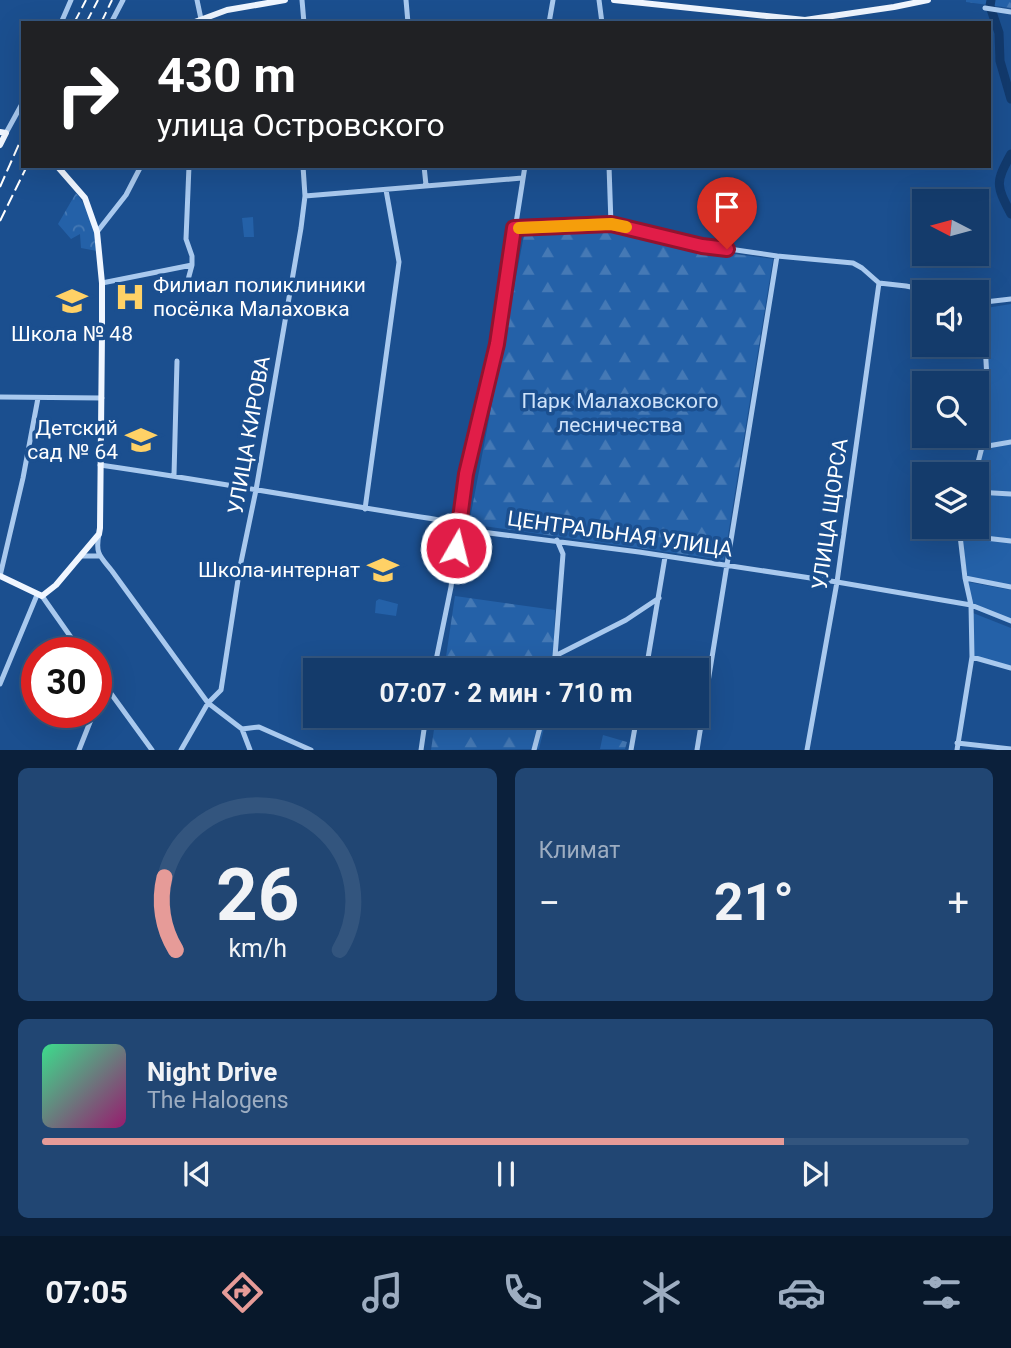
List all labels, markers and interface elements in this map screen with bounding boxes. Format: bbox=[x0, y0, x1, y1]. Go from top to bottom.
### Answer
text: 430 m bbox=[157, 47, 296, 104]
icon: right bbox=[42, 49, 133, 140]
text: улица Островского bbox=[157, 106, 445, 144]
pin bbox=[697, 177, 757, 249]
icon: arrive bbox=[708, 188, 746, 226]
north arrow bbox=[912, 189, 989, 266]
map controls bbox=[912, 189, 989, 539]
place label: Филиал поликлиники посёлка Малаховка bbox=[153, 273, 366, 321]
hospital icon: Филиал поликлиники посёлка Малаховка bbox=[113, 280, 147, 314]
button: sound bbox=[912, 280, 989, 357]
school or university icon: Школа № 48 bbox=[55, 284, 89, 318]
place label: Школа № 48 bbox=[11, 322, 133, 346]
street label: УЛИЦА КИРОВА bbox=[223, 354, 275, 516]
button: search bbox=[912, 371, 989, 448]
park label: Парк Малаховского лесничества bbox=[522, 389, 719, 437]
place label: Детский сад № 64 bbox=[27, 416, 118, 464]
school or university icon: Детский сад № 64 bbox=[124, 423, 158, 457]
street label: УЛИЦА ЩОРСА bbox=[808, 437, 853, 591]
button: layers bbox=[912, 462, 989, 539]
street label: ЦЕНТРАЛЬНАЯ УЛИЦА bbox=[506, 506, 735, 562]
position arrow bbox=[419, 511, 493, 585]
school or university icon: Школа-интернат bbox=[366, 553, 400, 587]
place label: Школа-интернат bbox=[198, 558, 360, 582]
speed limit sign: 30 bbox=[21, 637, 112, 728]
text: 07:07 · 2 мин · 710 m bbox=[380, 678, 632, 708]
text: Климат bbox=[539, 837, 620, 864]
text: 26 bbox=[215, 853, 299, 939]
text: 21° bbox=[714, 872, 794, 933]
text: − bbox=[539, 881, 560, 925]
text: + bbox=[947, 881, 969, 925]
text: km/h bbox=[228, 934, 287, 963]
text: Night Drive bbox=[147, 1057, 277, 1087]
text: The Halogens bbox=[147, 1087, 289, 1114]
icon: previous bbox=[178, 1155, 216, 1193]
icon: pause bbox=[487, 1155, 525, 1193]
icon: next bbox=[796, 1155, 834, 1193]
icon: directions bbox=[218, 1268, 267, 1317]
icon: music bbox=[358, 1268, 407, 1317]
icon: phone bbox=[498, 1268, 547, 1317]
icon: climate bbox=[637, 1268, 686, 1317]
icon: car bbox=[777, 1268, 826, 1317]
icon: filters bbox=[917, 1268, 966, 1317]
text: 07:05 bbox=[45, 1273, 128, 1311]

